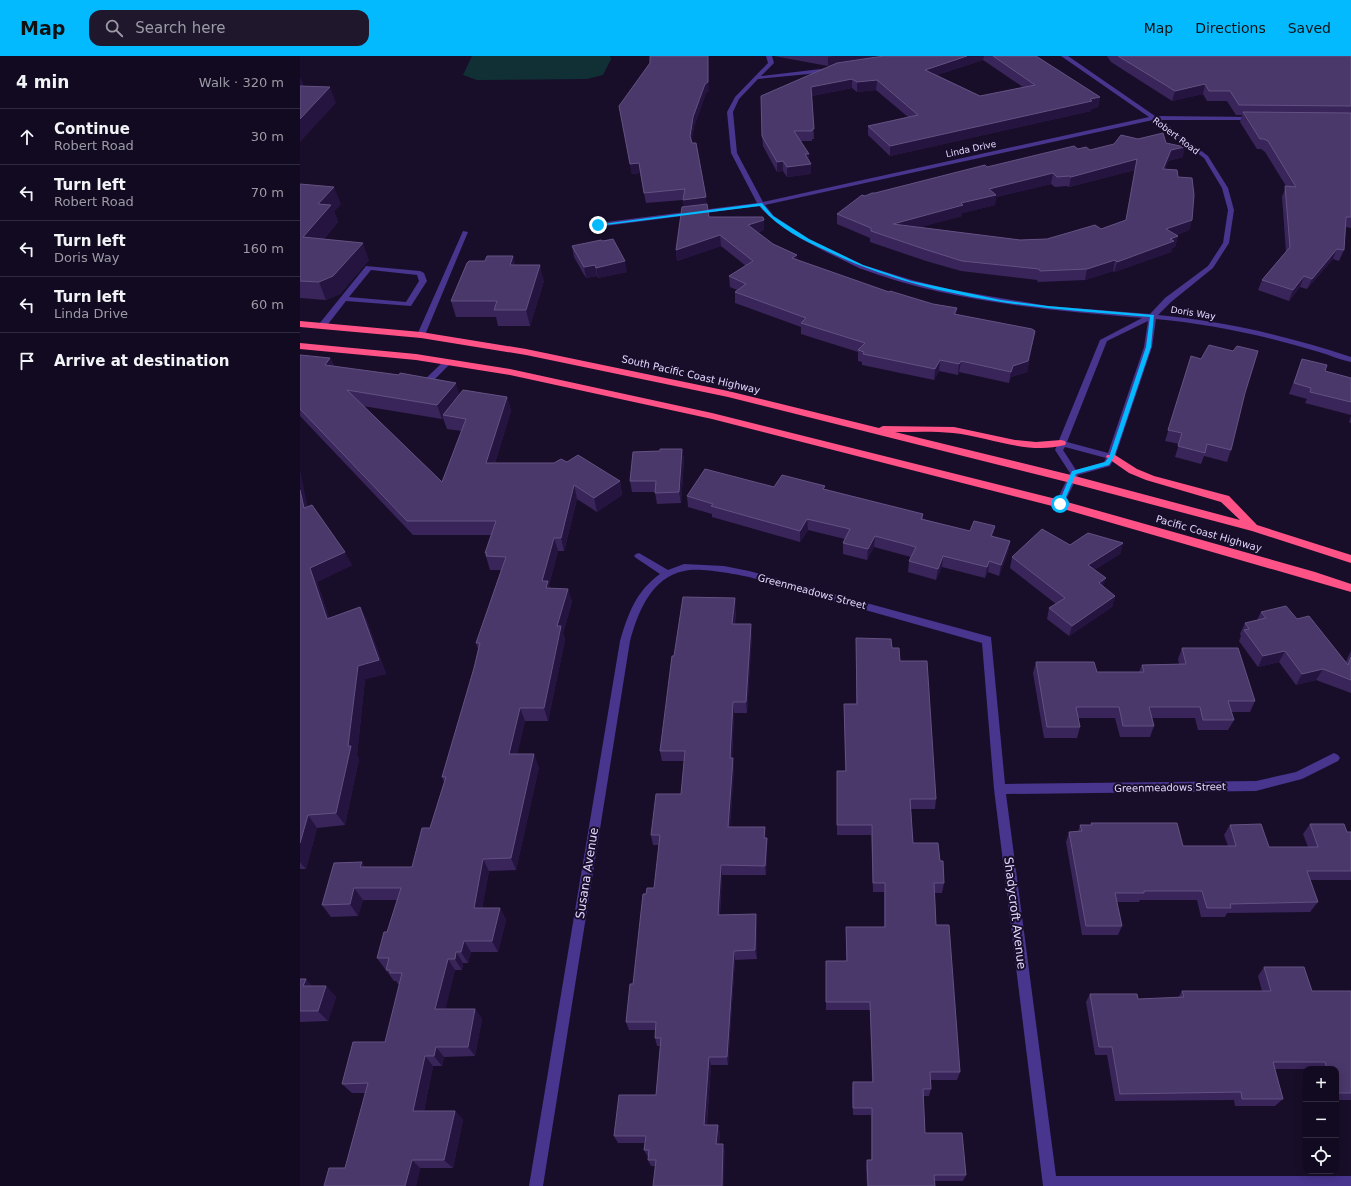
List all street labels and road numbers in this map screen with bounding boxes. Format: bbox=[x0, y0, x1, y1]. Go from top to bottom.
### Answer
street label: Robert Road bbox=[1151, 115, 1201, 157]
street label: Linda Drive bbox=[945, 139, 998, 159]
street label: Doris Way bbox=[1170, 305, 1217, 322]
street label: South Pacific Coast Highway bbox=[620, 353, 761, 396]
street label: Pacific Coast Highway bbox=[1155, 513, 1263, 554]
street label: Greenmeadows Street bbox=[756, 572, 867, 611]
street label: Greenmeadows Street bbox=[1114, 781, 1226, 794]
street label: Susana Avenue bbox=[573, 826, 601, 920]
street label: Shadycroft Avenue bbox=[1001, 856, 1029, 970]

